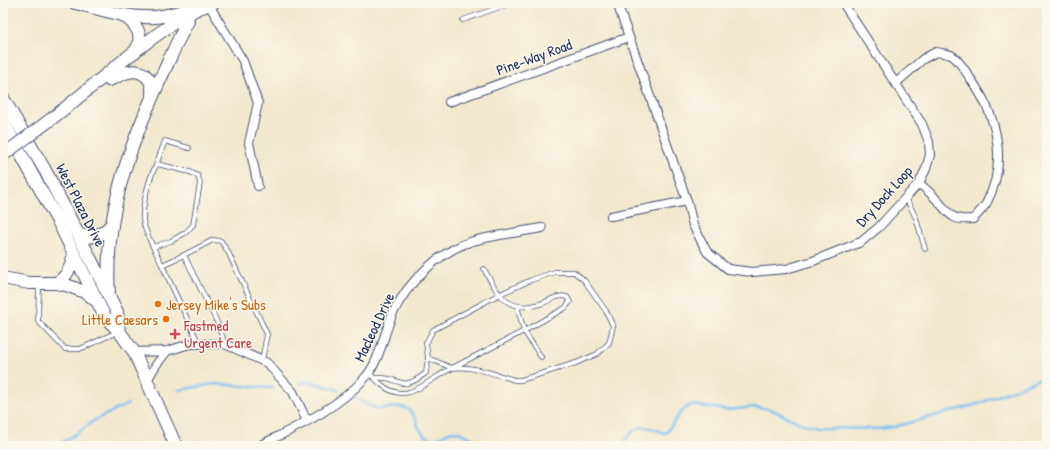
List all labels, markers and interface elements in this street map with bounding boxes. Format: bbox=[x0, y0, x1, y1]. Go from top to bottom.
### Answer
street label: Pine-Way Road bbox=[493, 34, 575, 80]
street label: West Plaza Drive bbox=[51, 160, 111, 250]
street label: Dry Dock Loop bbox=[851, 161, 917, 231]
street label: Macleod Drive bbox=[349, 289, 399, 365]
place label: Jersey Mike's Subs bbox=[166, 294, 266, 315]
marker: Jersey Mike's Subs bbox=[153, 299, 163, 309]
place label: Little Caesars bbox=[82, 309, 158, 330]
marker: Little Caesars bbox=[161, 314, 171, 324]
place label: Fastmed Urgent Care bbox=[183, 315, 252, 353]
marker: Fastmed Urgent Care bbox=[169, 328, 181, 340]

